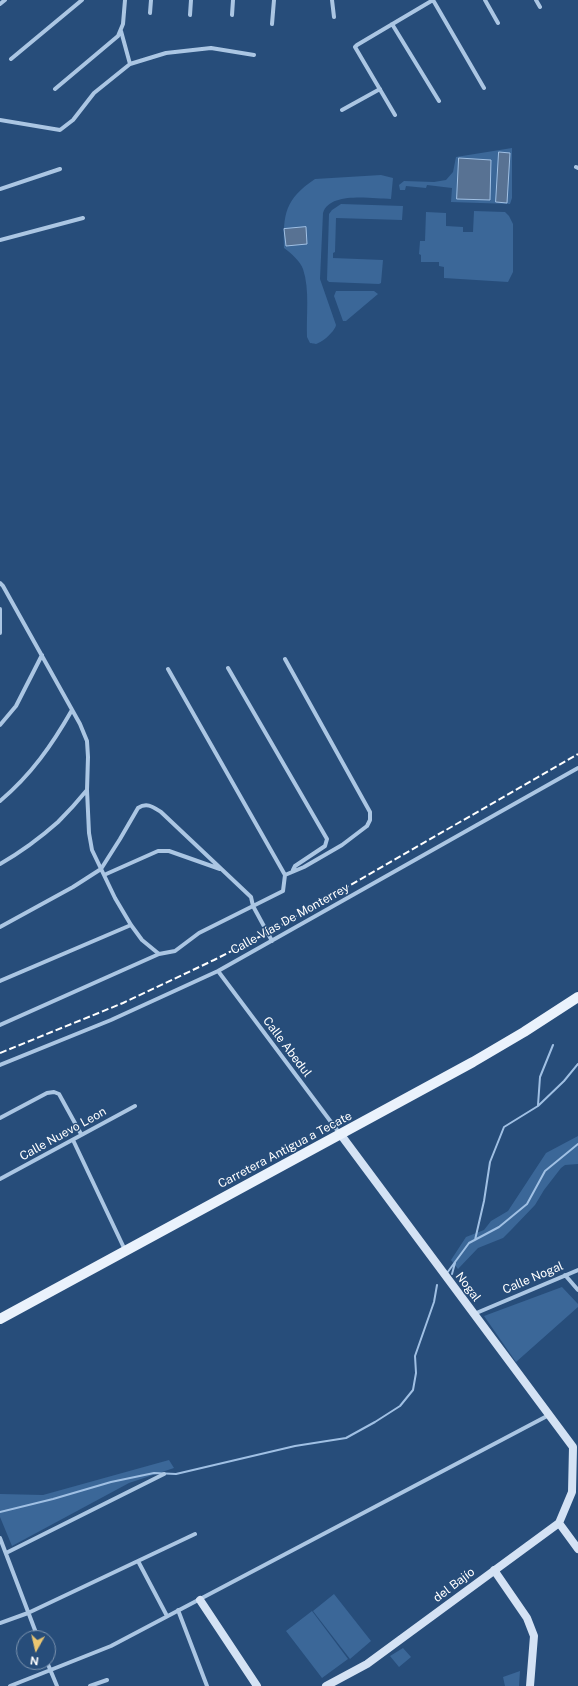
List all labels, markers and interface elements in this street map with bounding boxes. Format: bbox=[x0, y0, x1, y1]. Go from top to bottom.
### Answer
street label: Calle Vías De Monterrey bbox=[228, 880, 352, 958]
street label: Calle Abedul bbox=[260, 1014, 314, 1080]
street label: Calle Nuevo Leon bbox=[17, 1104, 109, 1164]
street label: Carretera Antigua a Tecate bbox=[216, 1109, 354, 1191]
street label: Calle Nogal bbox=[500, 1259, 566, 1297]
street label: Nogal bbox=[452, 1269, 484, 1305]
street label: del Bajío bbox=[430, 1565, 478, 1605]
north arrow bbox=[16, 1630, 56, 1670]
text: N bbox=[29, 1654, 40, 1667]

